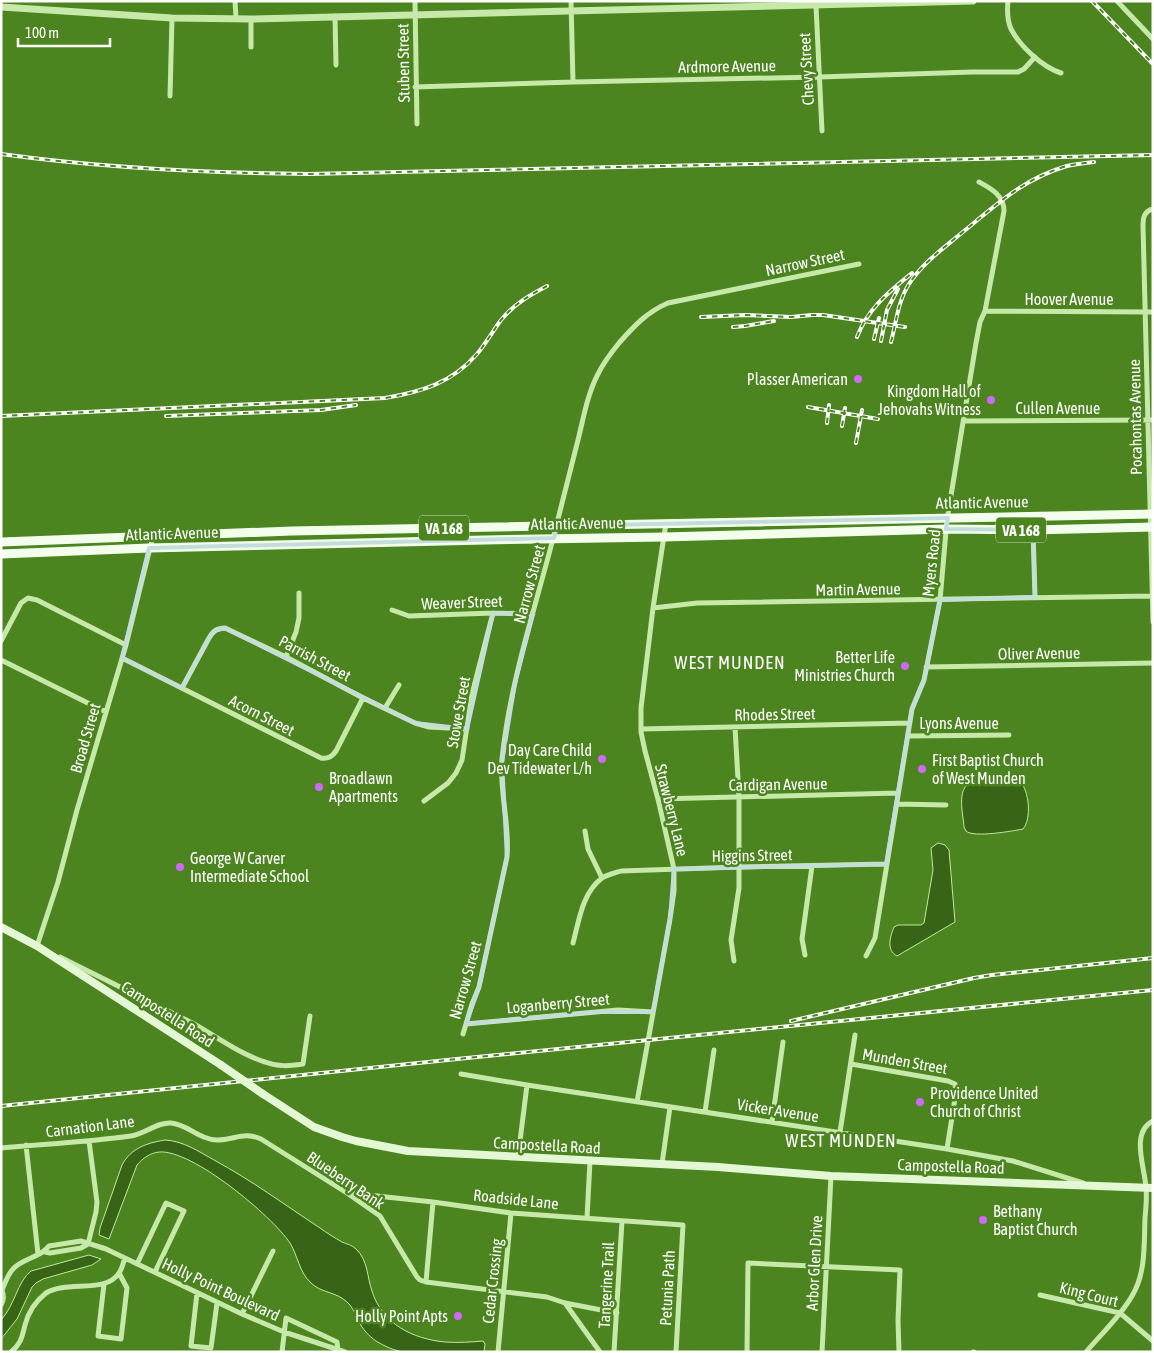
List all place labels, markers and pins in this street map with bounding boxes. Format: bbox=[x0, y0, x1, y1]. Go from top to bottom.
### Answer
place label: Plasser American bbox=[747, 370, 848, 388]
marker: Plasser American bbox=[852, 373, 864, 385]
place label: Kingdom Hall of Jehovahs Witness bbox=[878, 382, 982, 418]
marker: Kingdom Hall of Jehovahs Witness bbox=[985, 394, 997, 406]
place label: Better Life Ministries Church bbox=[794, 648, 895, 684]
marker: Better Life Ministries Church bbox=[899, 660, 911, 672]
place label: Day Care Child Dev Tidewater L/h bbox=[487, 741, 592, 777]
place label: First Baptist Church of West Munden bbox=[932, 751, 1044, 787]
marker: Day Care Child Dev Tidewater L/h bbox=[596, 753, 608, 765]
marker: First Baptist Church of West Munden bbox=[916, 763, 928, 775]
place label: Broadlawn Apartments bbox=[329, 769, 398, 806]
marker: Broadlawn Apartments bbox=[313, 781, 325, 793]
place label: George W Carver Intermediate School bbox=[190, 849, 310, 885]
marker: George W Carver Intermediate School bbox=[174, 861, 186, 873]
place label: Providence United Church of Christ bbox=[930, 1084, 1038, 1120]
marker: Providence United Church of Christ bbox=[914, 1096, 926, 1108]
place label: Bethany Baptist Church bbox=[993, 1202, 1077, 1239]
marker: Bethany Baptist Church bbox=[977, 1214, 989, 1226]
place label: Holly Point Apts bbox=[355, 1307, 448, 1326]
marker: Holly Point Apts bbox=[452, 1310, 464, 1322]

